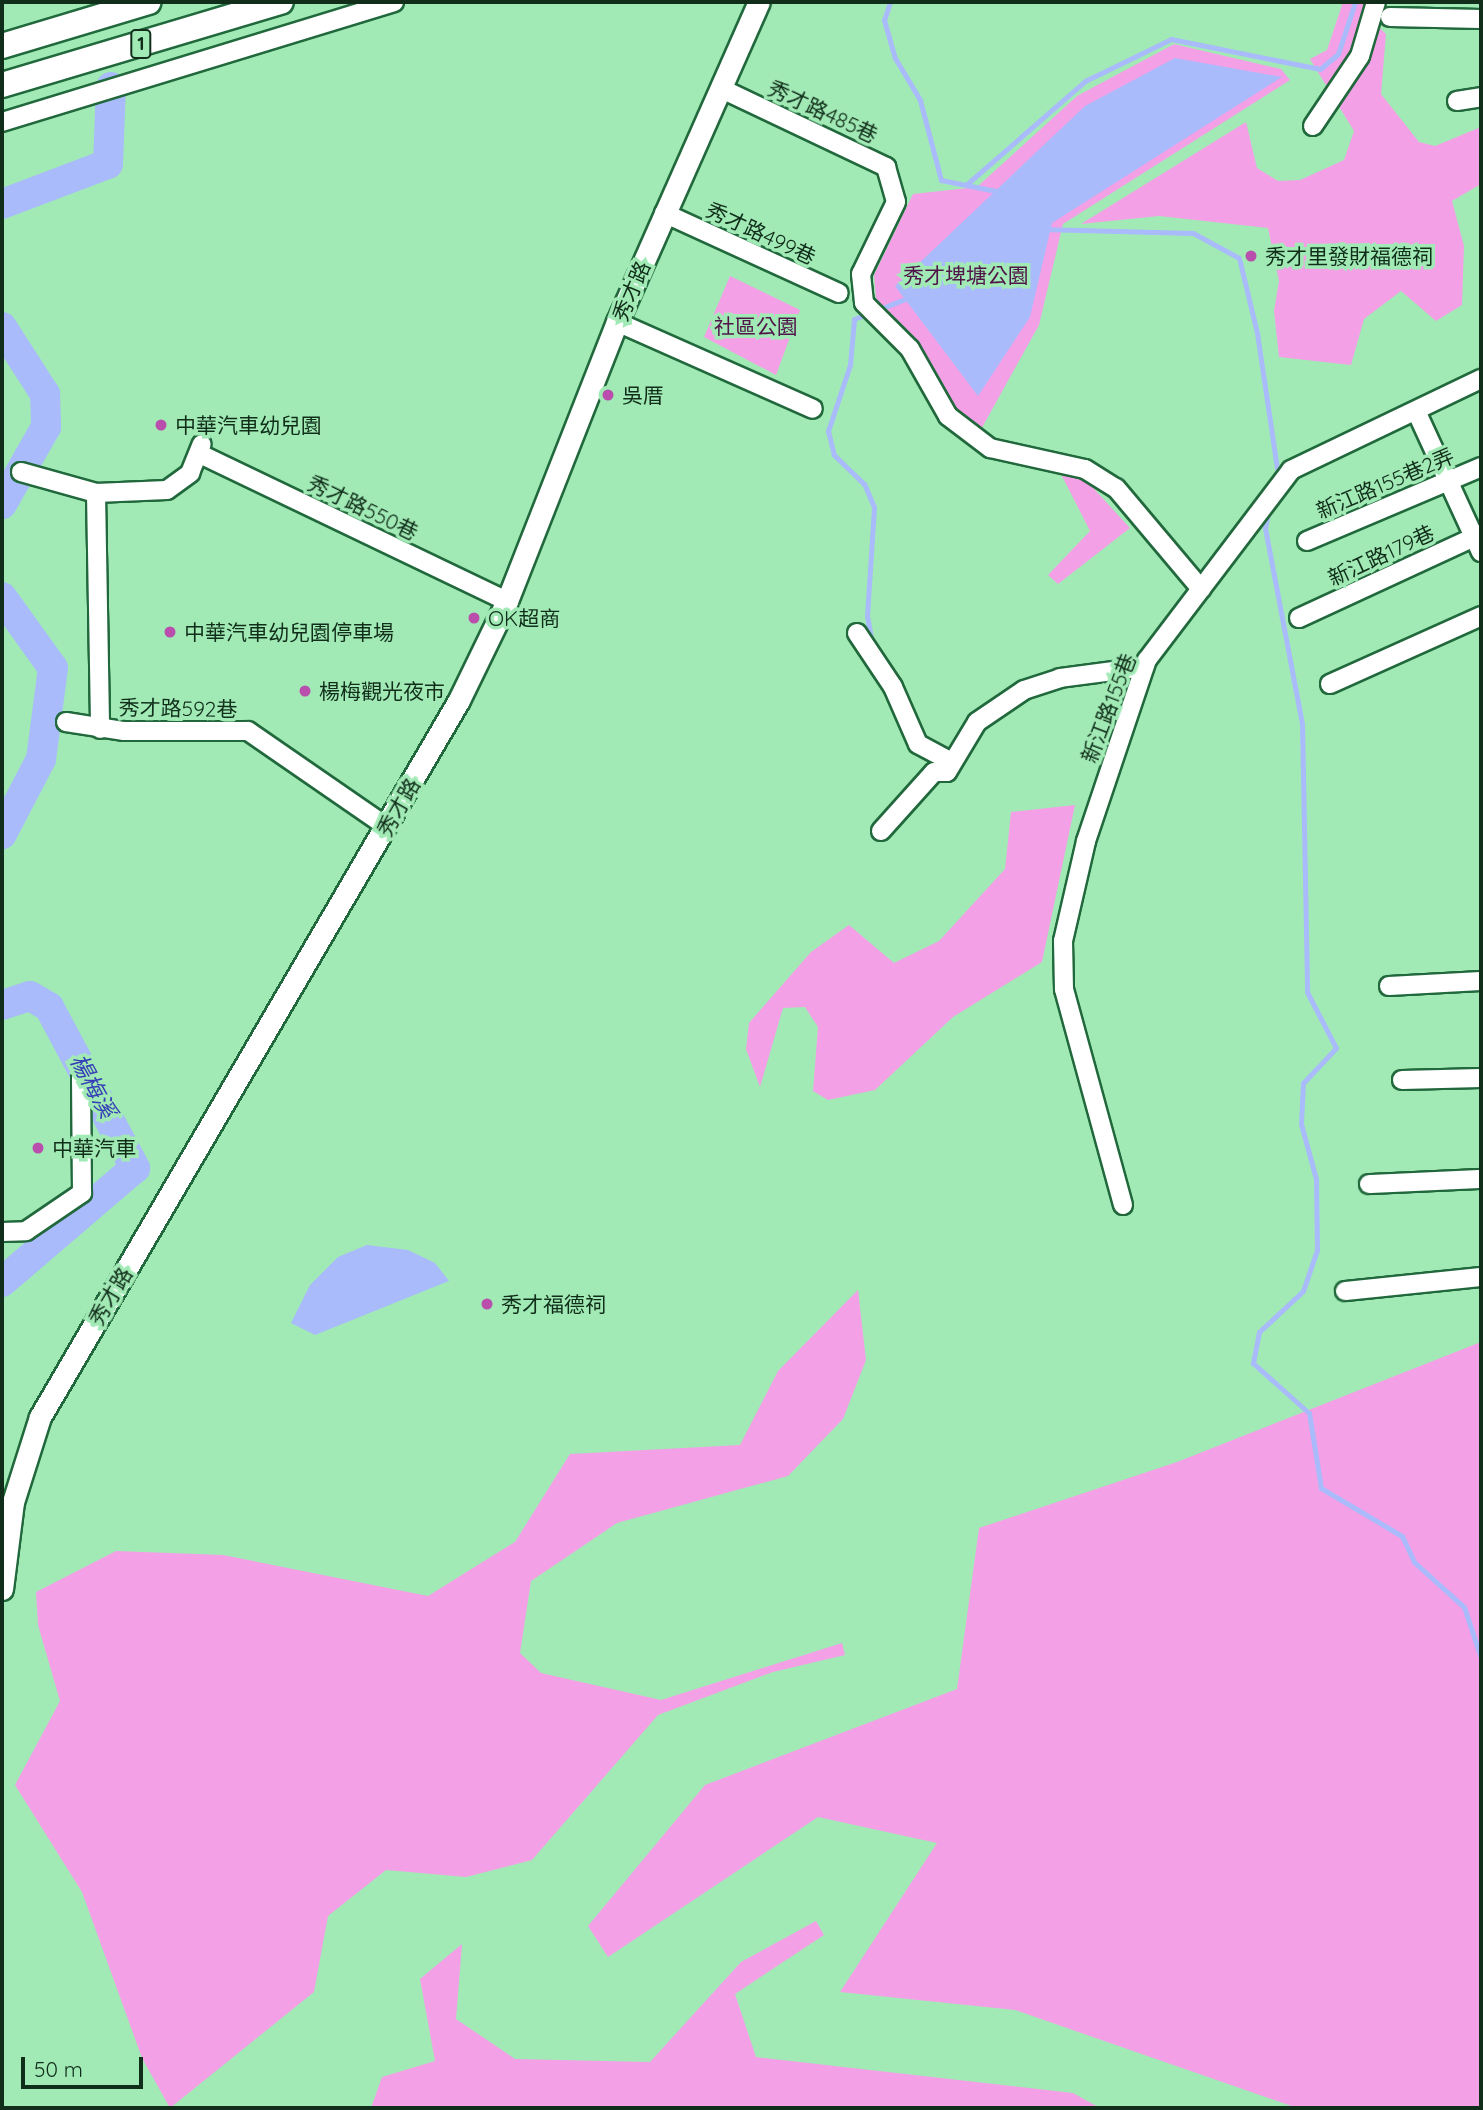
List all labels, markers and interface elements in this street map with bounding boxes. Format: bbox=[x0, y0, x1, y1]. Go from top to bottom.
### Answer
road number: 1 bbox=[129, 28, 153, 60]
street label: 秀才路485巷 bbox=[764, 75, 882, 147]
street label: 秀才路499巷 bbox=[702, 197, 820, 269]
place label: 秀才里發財福德祠 bbox=[1265, 243, 1433, 269]
marker: 秀才里發財福德祠 bbox=[1243, 248, 1259, 264]
street label: 秀才路 bbox=[607, 257, 655, 325]
park label: 秀才埤塘公園 bbox=[903, 262, 1029, 288]
park label: 社區公園 bbox=[714, 313, 798, 339]
place label: 吳厝 bbox=[622, 382, 664, 408]
marker: 吳厝 bbox=[600, 387, 616, 403]
place label: 中華汽車幼兒園 bbox=[175, 412, 322, 438]
marker: 中華汽車幼兒園 bbox=[153, 417, 169, 433]
street label: 新江路155巷2弄 bbox=[1312, 443, 1458, 523]
street label: 秀才路550巷 bbox=[304, 470, 422, 544]
street label: 新江路179巷 bbox=[1324, 519, 1438, 591]
place label: OK超商 bbox=[488, 605, 560, 631]
marker: OK超商 bbox=[466, 610, 482, 626]
place label: 中華汽車幼兒園停車場 bbox=[184, 619, 394, 645]
marker: 中華汽車幼兒園停車場 bbox=[162, 624, 178, 640]
street label: 新江路155巷 bbox=[1076, 650, 1140, 766]
place label: 楊梅觀光夜市 bbox=[319, 678, 445, 704]
marker: 楊梅觀光夜市 bbox=[297, 683, 313, 699]
street label: 秀才路592巷 bbox=[118, 694, 238, 722]
street label: 秀才路 bbox=[371, 773, 425, 841]
water label: 楊梅溪 bbox=[64, 1049, 122, 1123]
place label: 中華汽車 bbox=[52, 1135, 136, 1161]
marker: 中華汽車 bbox=[30, 1140, 46, 1156]
street label: 秀才路 bbox=[83, 1263, 137, 1329]
place label: 秀才福德祠 bbox=[501, 1291, 606, 1317]
marker: 秀才福德祠 bbox=[479, 1296, 495, 1312]
scale bar bbox=[24, 2044, 147, 2088]
text: 50 m bbox=[34, 2056, 83, 2082]

